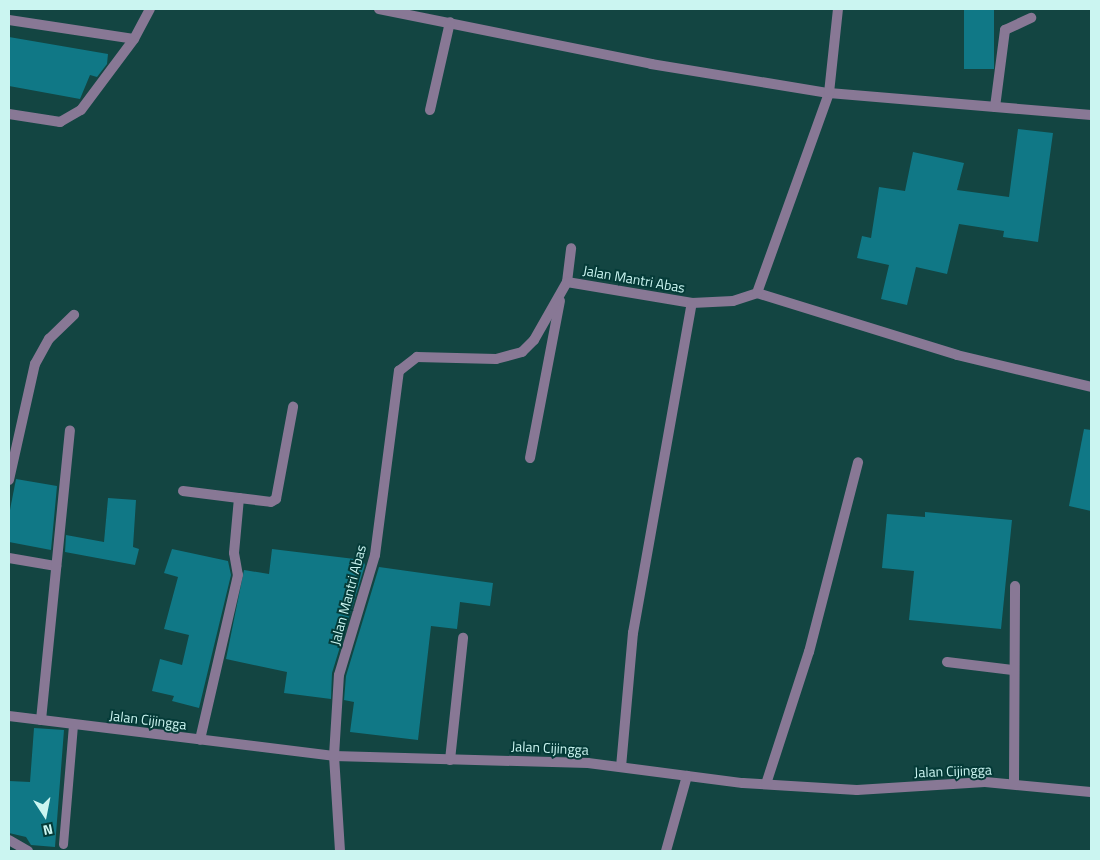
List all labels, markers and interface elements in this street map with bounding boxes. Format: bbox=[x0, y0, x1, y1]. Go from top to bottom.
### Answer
street label: Jalan Mantri Abas bbox=[582, 262, 686, 296]
street label: Jalan Mantri Abas bbox=[327, 543, 369, 647]
street label: Jalan Cijingga bbox=[108, 707, 188, 733]
street label: Jalan Cijingga bbox=[511, 738, 589, 758]
street label: Jalan Cijingga bbox=[914, 761, 992, 781]
north arrow bbox=[20, 790, 70, 840]
text: N bbox=[41, 819, 55, 841]

